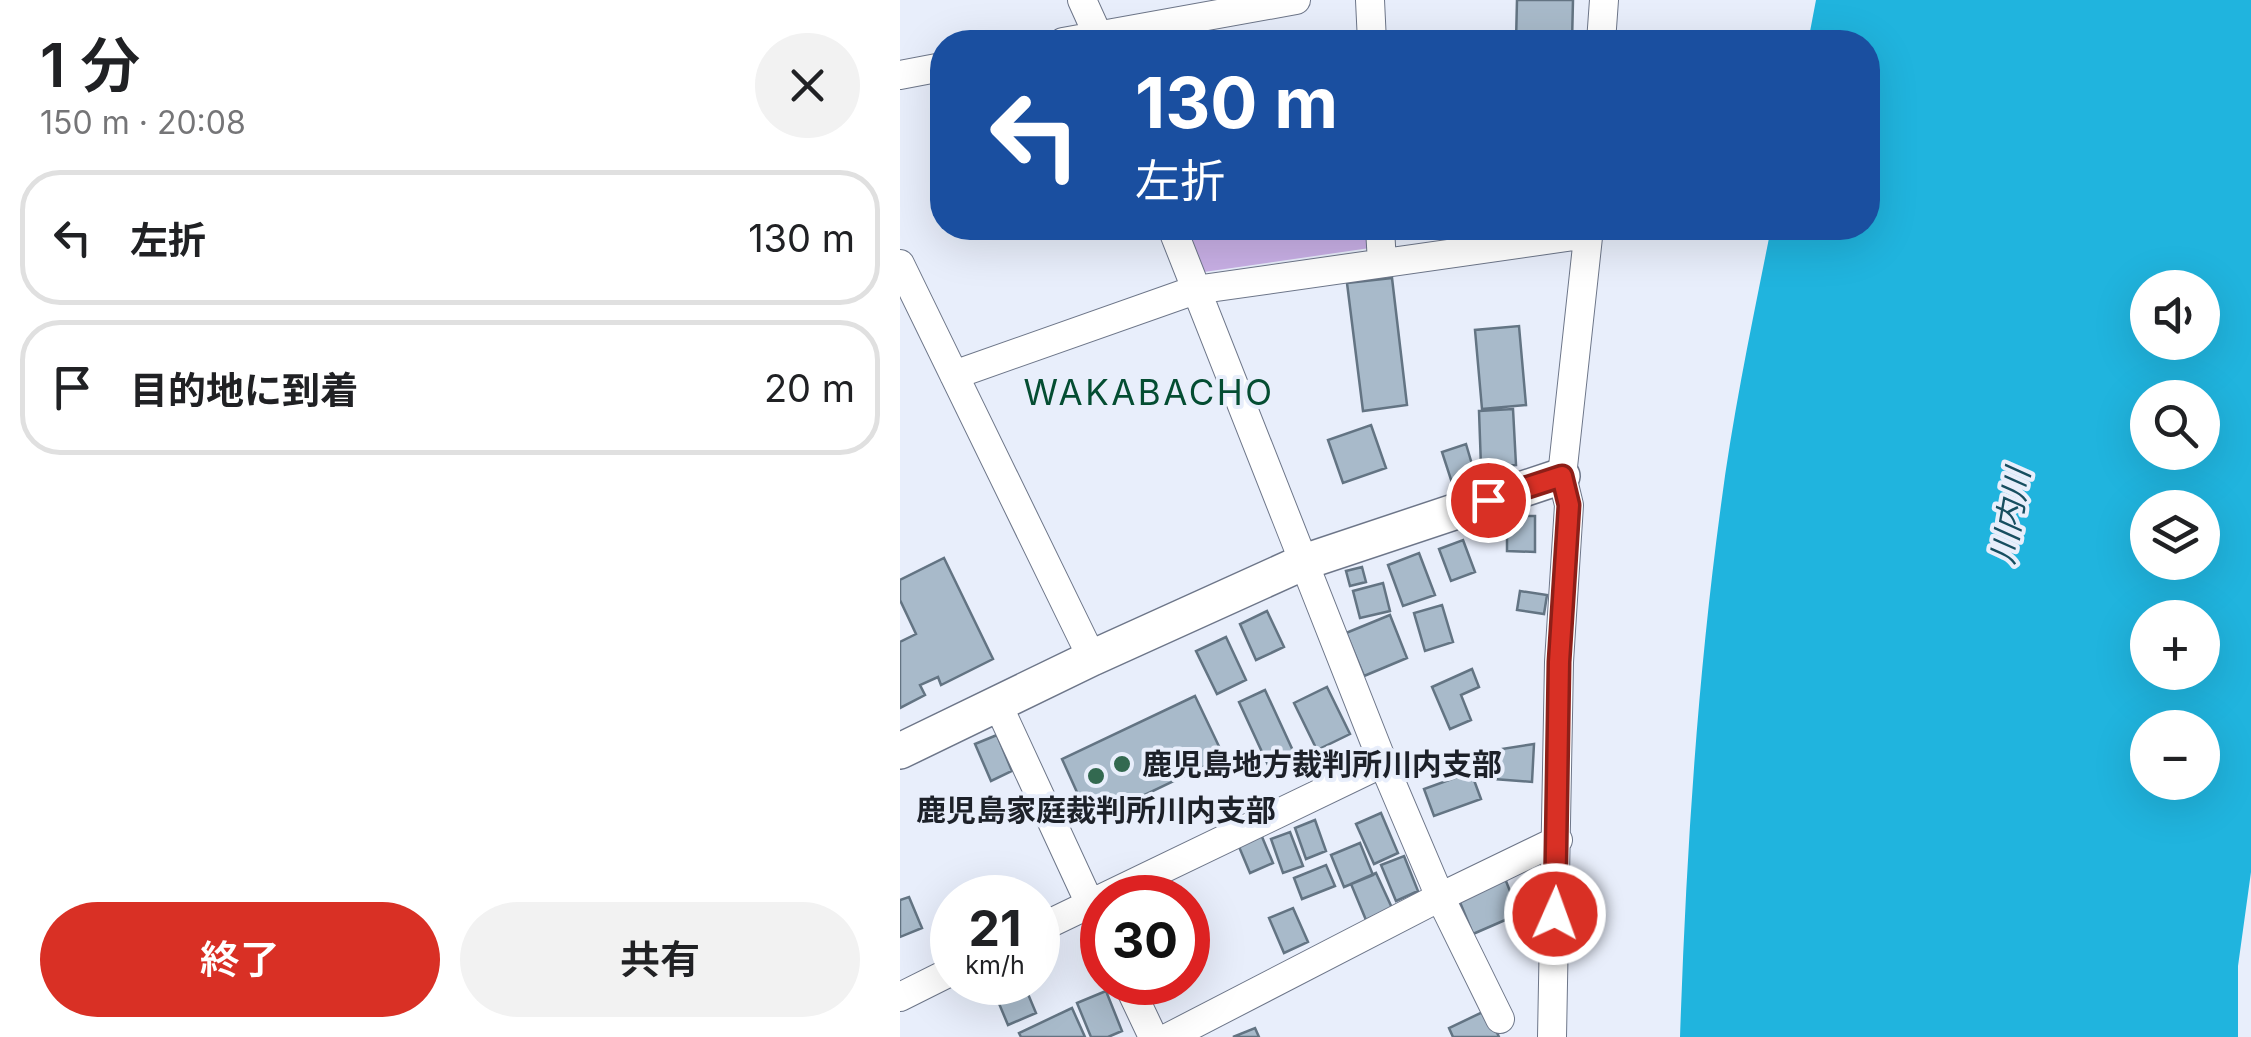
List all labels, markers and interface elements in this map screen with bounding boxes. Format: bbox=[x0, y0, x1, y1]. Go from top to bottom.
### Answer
text: 1 分 bbox=[40, 29, 141, 101]
button: close bbox=[755, 33, 860, 138]
text: 130 m bbox=[1135, 60, 1338, 145]
icon: left bbox=[970, 70, 1100, 200]
text: 150 m · 20:08 bbox=[40, 103, 246, 142]
text: 左折 bbox=[1135, 153, 1225, 208]
icon: left bbox=[45, 210, 100, 265]
text: 130 m bbox=[748, 215, 855, 261]
text: 左折 bbox=[130, 217, 206, 263]
map controls bbox=[2130, 270, 2220, 800]
button: sound bbox=[2130, 270, 2220, 360]
icon: arrive bbox=[45, 360, 100, 415]
text: 20 m bbox=[764, 365, 855, 411]
text: 目的地に到着 bbox=[130, 367, 358, 413]
district label: WAKABACHO bbox=[1023, 371, 1275, 413]
button: search bbox=[2130, 380, 2220, 470]
pin bbox=[1446, 458, 1531, 543]
water label: 川内川 bbox=[1982, 462, 2038, 567]
icon: arrive bbox=[1461, 473, 1516, 528]
button: layers bbox=[2130, 490, 2220, 580]
button: + bbox=[2130, 600, 2220, 690]
button: − bbox=[2130, 710, 2220, 800]
place label: 鹿児島地方裁判所川内支部 bbox=[1142, 746, 1502, 782]
marker: 鹿児島地方裁判所川内支部 bbox=[1111, 753, 1133, 775]
marker: 鹿児島家庭裁判所川内支部 bbox=[1085, 765, 1107, 787]
place label: 鹿児島家庭裁判所川内支部 bbox=[916, 792, 1276, 828]
position arrow bbox=[1503, 862, 1607, 966]
speed limit sign: 30 bbox=[1080, 875, 1210, 1005]
text: 21 bbox=[968, 898, 1022, 958]
button: 終了 bbox=[40, 902, 440, 1017]
button: 共有 bbox=[460, 902, 860, 1017]
text: km/h bbox=[965, 950, 1025, 980]

